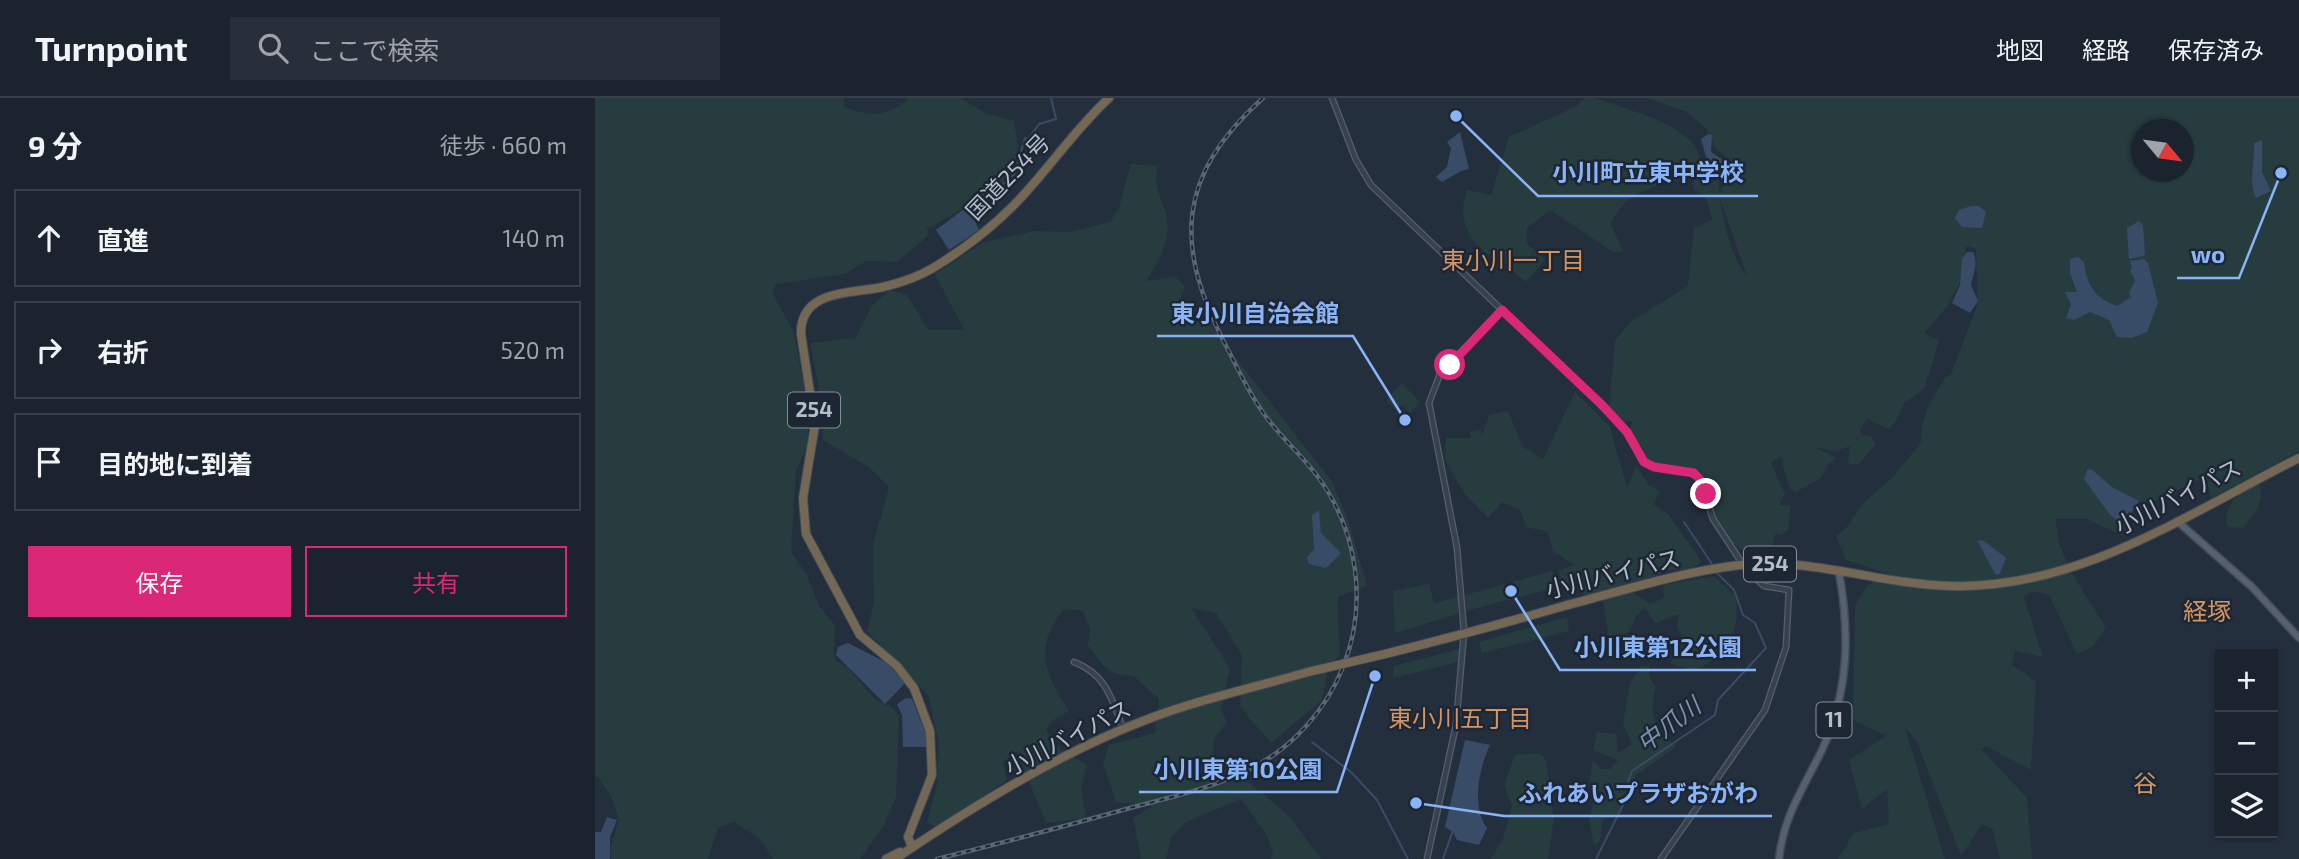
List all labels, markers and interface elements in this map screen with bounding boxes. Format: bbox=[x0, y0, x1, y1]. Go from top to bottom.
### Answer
search box bbox=[230, 17, 720, 80]
text: Turnpoint bbox=[35, 28, 188, 68]
icon: search bbox=[254, 29, 292, 67]
text: ここで検索 bbox=[310, 34, 440, 65]
text: 地図 bbox=[1996, 35, 2044, 64]
text: 経路 bbox=[2082, 35, 2130, 64]
text: 保存済み bbox=[2168, 35, 2264, 64]
north arrow bbox=[2131, 119, 2194, 182]
text: 9 分 bbox=[28, 127, 82, 163]
street label: 国道254号 bbox=[960, 128, 1055, 225]
text: 徒歩 · 660 m bbox=[440, 131, 567, 159]
callout: 小川町立東中学校 bbox=[1538, 151, 1758, 196]
text: 小川町立東中学校 bbox=[1552, 157, 1744, 186]
icon: ahead bbox=[30, 219, 68, 257]
text: 直進 bbox=[97, 224, 149, 255]
text: 140 m bbox=[503, 224, 565, 252]
callout: wo bbox=[2177, 233, 2239, 278]
text: wo bbox=[2191, 239, 2225, 268]
district label: 東小川一丁目 bbox=[1441, 245, 1585, 274]
callout: 東小川自治会館 bbox=[1157, 291, 1353, 336]
text: 東小川自治会館 bbox=[1171, 298, 1339, 327]
icon: right bbox=[30, 331, 68, 369]
text: 右折 bbox=[97, 336, 149, 367]
text: 520 m bbox=[501, 336, 565, 364]
route start bbox=[1434, 349, 1465, 380]
road number: 254 bbox=[788, 392, 840, 428]
icon: arrive bbox=[30, 443, 68, 481]
text: 目的地に到着 bbox=[97, 448, 253, 479]
street label: 小川バイパス bbox=[2110, 452, 2245, 540]
route end bbox=[1690, 478, 1721, 509]
street label: 小川バイパス bbox=[1543, 543, 1683, 603]
button: 保存 bbox=[28, 546, 291, 617]
button: 共有 bbox=[305, 546, 567, 617]
road number: 254 bbox=[1744, 546, 1796, 582]
district label: 経塚 bbox=[2183, 596, 2231, 625]
callout: 小川東第12公園 bbox=[1560, 625, 1756, 670]
text: 小川東第12公園 bbox=[1574, 632, 1742, 661]
map controls bbox=[2215, 649, 2278, 838]
button: + bbox=[2215, 649, 2278, 712]
water label: 中爪川 bbox=[1631, 689, 1708, 757]
street label: 小川バイパス bbox=[1000, 693, 1135, 781]
road number: 11 bbox=[1817, 702, 1851, 738]
district label: 東小川五丁目 bbox=[1388, 703, 1532, 732]
button: − bbox=[2215, 712, 2278, 775]
callout: 小川東第10公園 bbox=[1139, 747, 1337, 792]
text: 小川東第10公園 bbox=[1153, 754, 1323, 783]
district label: 谷 bbox=[2133, 768, 2157, 797]
callout: ふれあいプラザおがわ bbox=[1504, 771, 1772, 816]
button: layers bbox=[2215, 775, 2278, 838]
text: ふれあいプラザおがわ bbox=[1518, 778, 1758, 807]

